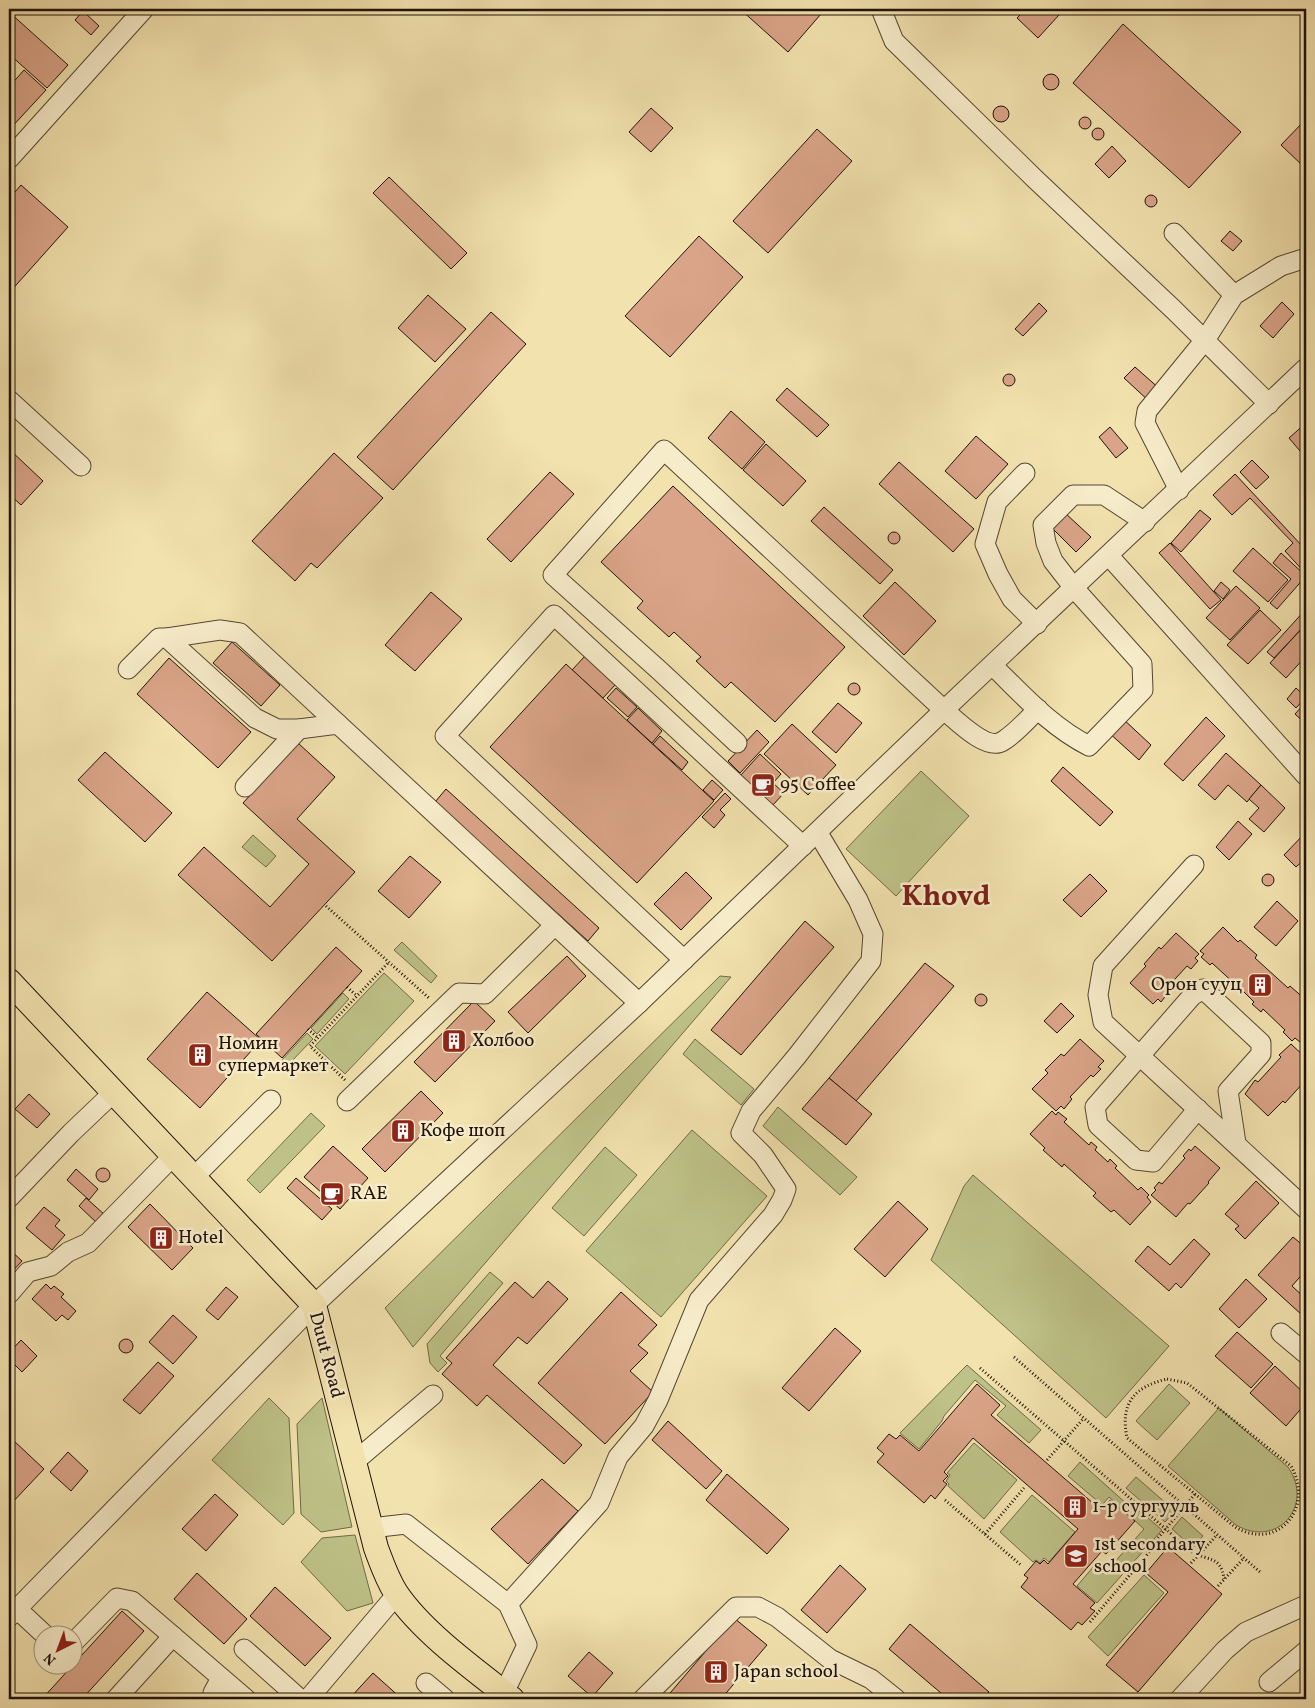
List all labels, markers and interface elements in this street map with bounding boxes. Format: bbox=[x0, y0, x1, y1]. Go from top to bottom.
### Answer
cafe icon: 95 Coffee bbox=[750, 772, 776, 798]
place label: 95 Coffee bbox=[780, 772, 856, 798]
district label: Khovd bbox=[902, 877, 990, 918]
place label: Орон сууц bbox=[1151, 972, 1242, 998]
building icon: Орон сууц bbox=[1247, 972, 1273, 998]
building icon: Холбоо bbox=[441, 1028, 467, 1054]
place label: Холбоо bbox=[472, 1028, 534, 1054]
place label: Номин супермаркет bbox=[218, 1031, 329, 1079]
building icon: Номин супермаркет bbox=[187, 1042, 213, 1068]
building icon: Кофе шоп bbox=[390, 1118, 416, 1144]
place label: Кофе шоп bbox=[420, 1118, 505, 1144]
cafe icon: RAE bbox=[319, 1181, 345, 1207]
place label: RAE bbox=[350, 1181, 388, 1207]
building icon: Hotel bbox=[148, 1225, 174, 1251]
place label: Hotel bbox=[178, 1225, 224, 1251]
street label: Duut Road bbox=[302, 1309, 350, 1401]
building icon: 1-р сургууль bbox=[1062, 1494, 1088, 1520]
place label: 1-р сургууль bbox=[1092, 1494, 1199, 1520]
place label: 1st secondary school bbox=[1094, 1532, 1205, 1580]
school or university icon: 1st secondary school bbox=[1063, 1543, 1089, 1569]
north arrow bbox=[32, 1626, 82, 1676]
text: N bbox=[40, 1648, 60, 1669]
building icon: Japan school bbox=[703, 1659, 729, 1685]
place label: Japan school bbox=[734, 1659, 839, 1685]

